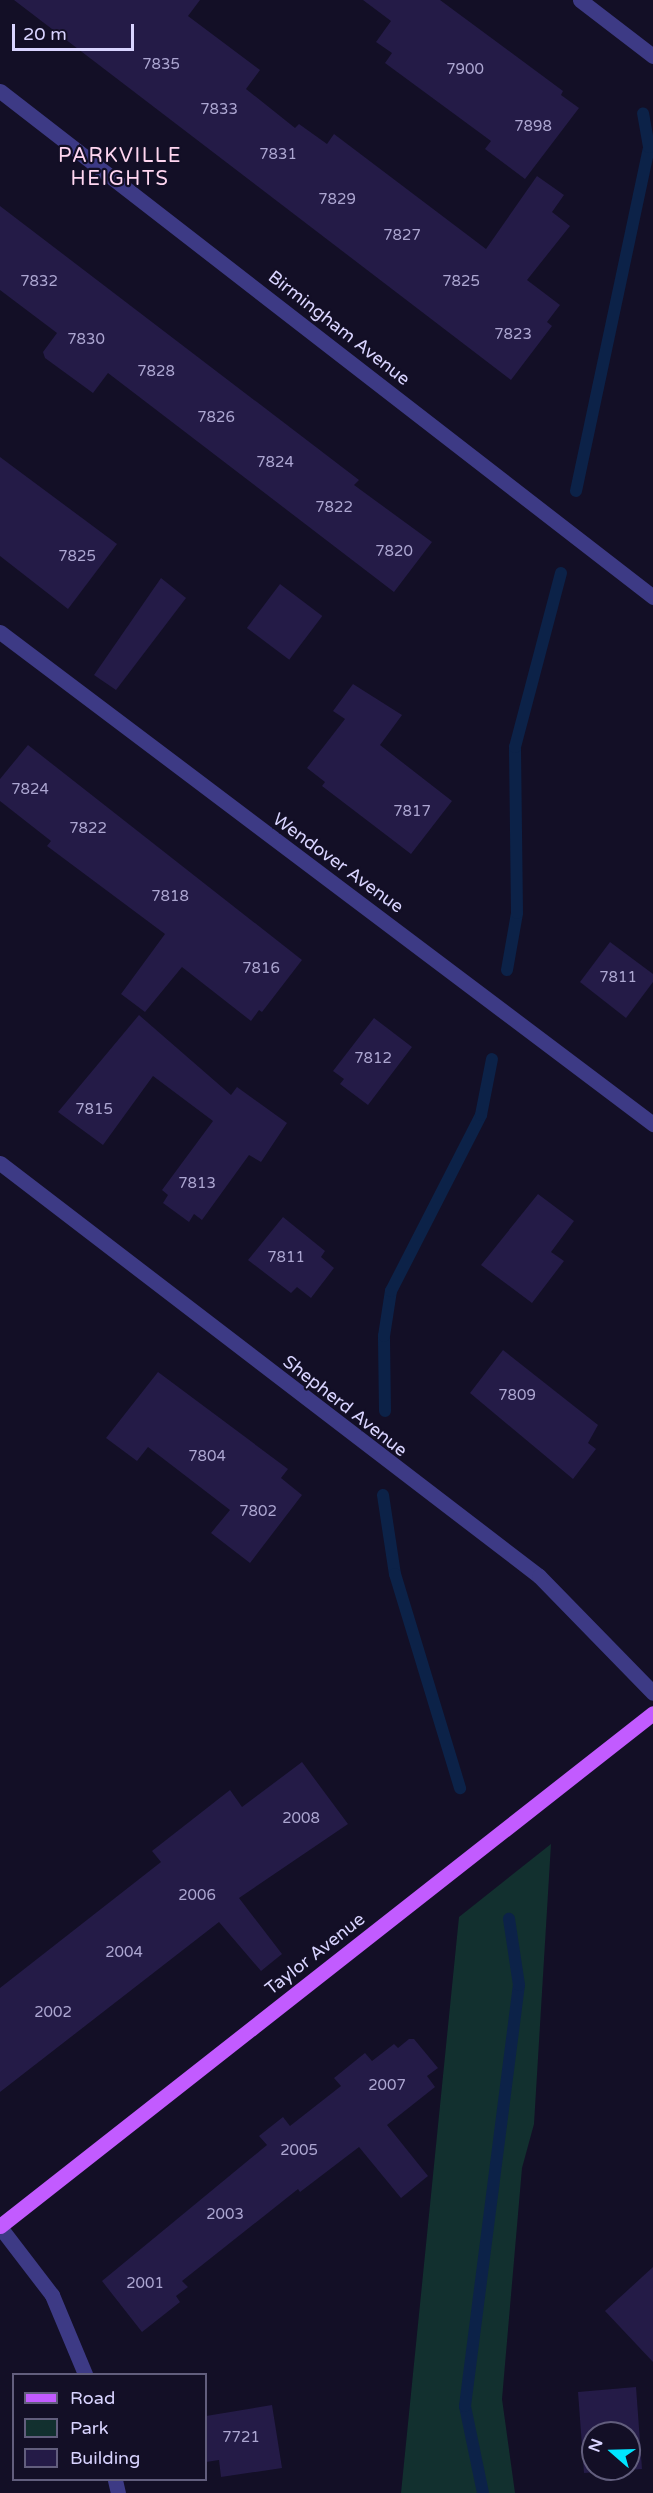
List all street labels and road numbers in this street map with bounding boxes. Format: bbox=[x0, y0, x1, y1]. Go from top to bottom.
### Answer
street label: Birmingham Avenue bbox=[264, 266, 414, 390]
street label: Wendover Avenue bbox=[268, 808, 408, 918]
street label: Shepherd Avenue bbox=[279, 1351, 411, 1461]
street label: Taylor Avenue bbox=[261, 1908, 369, 2000]

